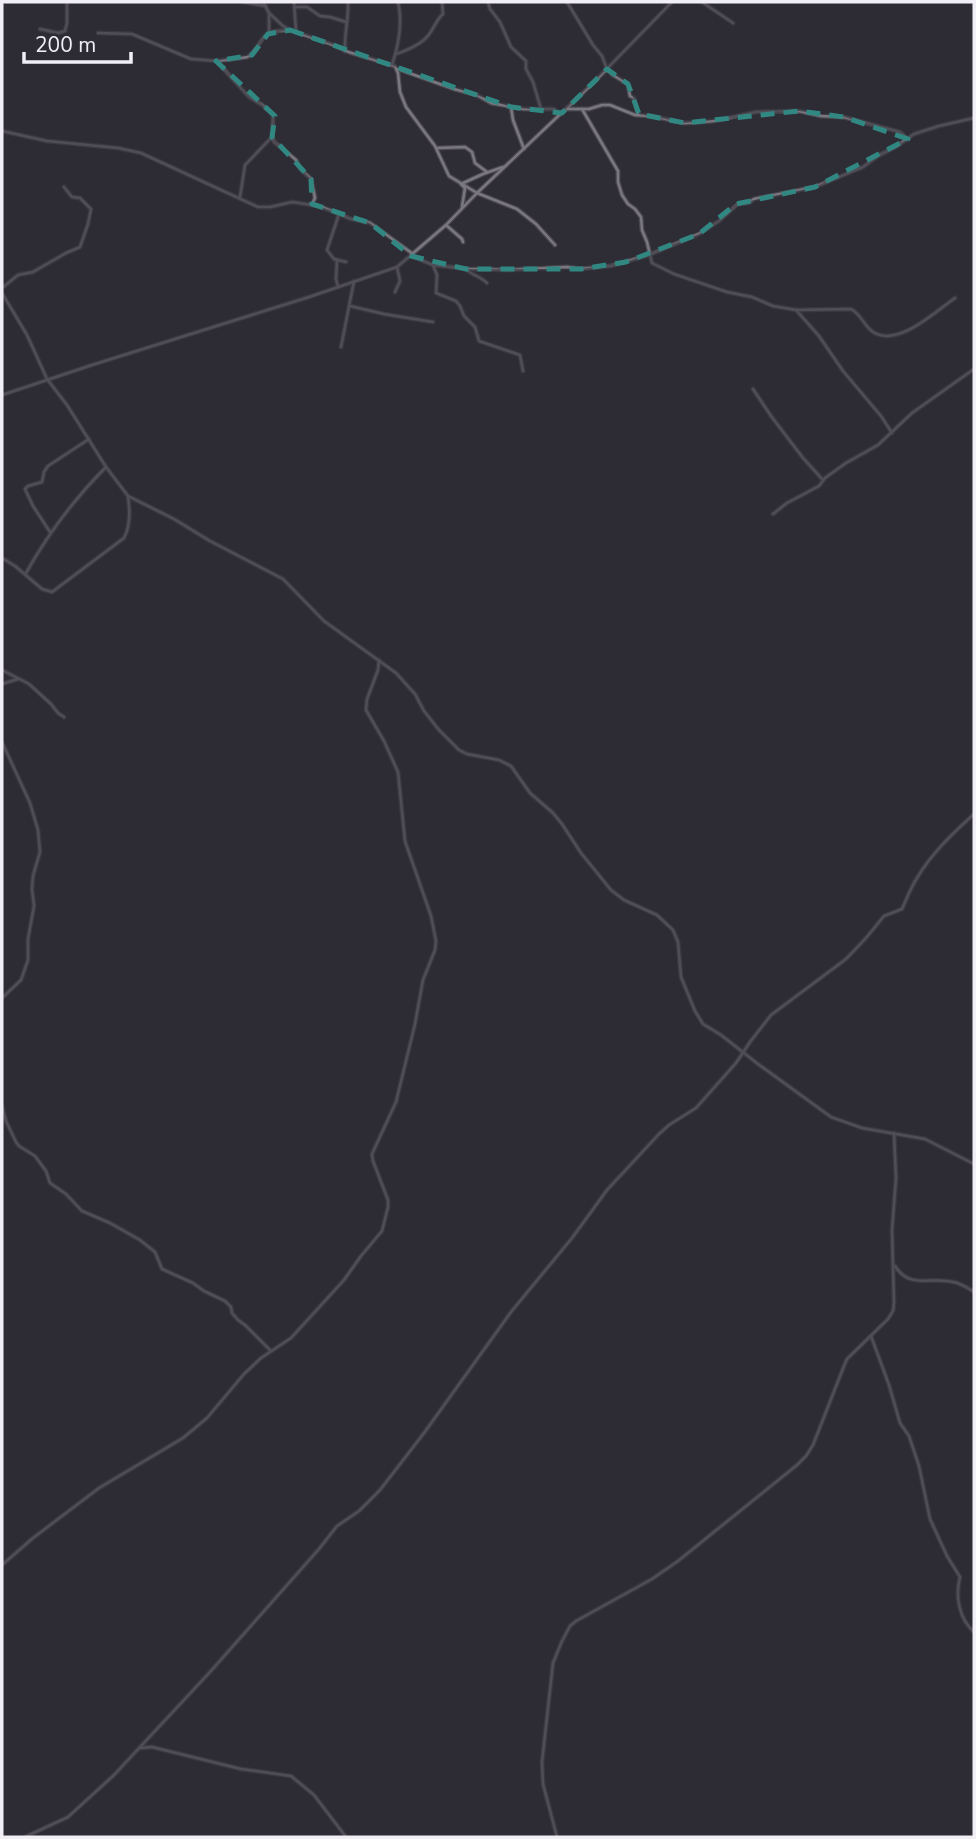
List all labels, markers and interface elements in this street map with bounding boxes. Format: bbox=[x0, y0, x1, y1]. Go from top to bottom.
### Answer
scale bar bbox=[24, 21, 131, 65]
text: 200 m bbox=[35, 31, 96, 59]

